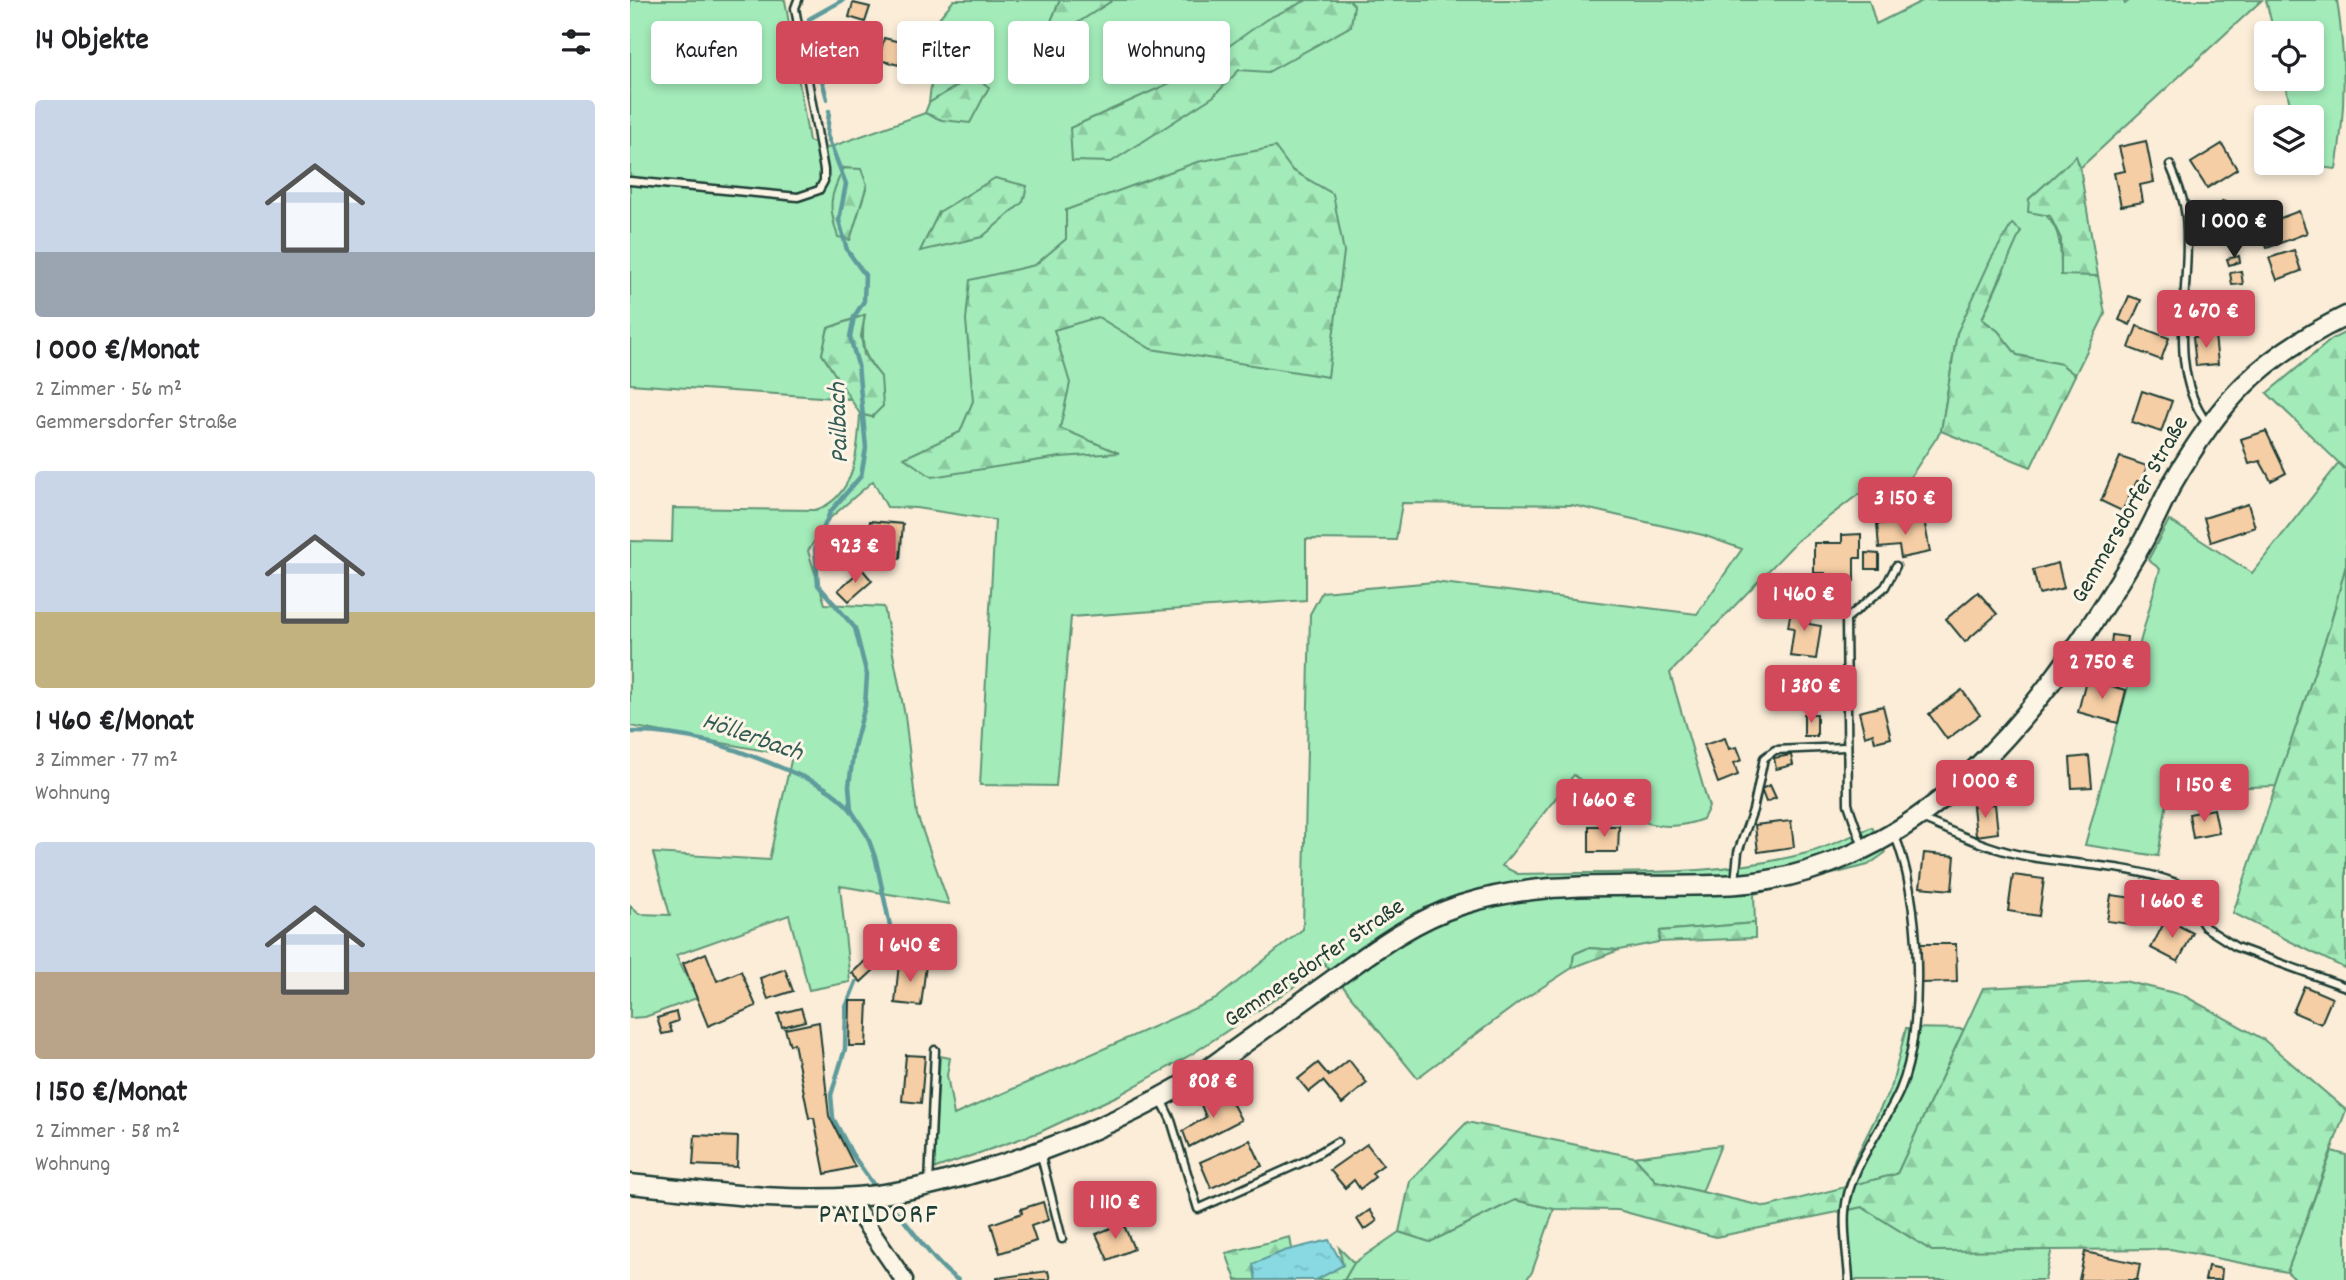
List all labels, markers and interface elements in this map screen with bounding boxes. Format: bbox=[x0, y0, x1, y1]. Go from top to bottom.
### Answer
text: 14 Objekte bbox=[35, 21, 149, 64]
chip: Kaufen bbox=[651, 21, 762, 84]
chip: Mieten bbox=[776, 21, 883, 84]
chip: Filter bbox=[897, 21, 994, 84]
chip: Neu bbox=[1008, 21, 1089, 84]
chip: Wohnung bbox=[1103, 21, 1230, 84]
map controls bbox=[2254, 21, 2324, 175]
button: locate bbox=[2254, 21, 2324, 91]
icon: filters bbox=[557, 23, 595, 61]
button: layers bbox=[2254, 105, 2324, 175]
icon: home bbox=[252, 145, 378, 271]
pin: 1 000 € bbox=[2169, 201, 2299, 260]
text: 1 000 € bbox=[2201, 206, 2267, 239]
pin: 2 670 € bbox=[2141, 290, 2271, 350]
text: 2 670 € bbox=[2173, 296, 2239, 329]
text: 1 000 €/Monat bbox=[35, 331, 200, 374]
text: 2 Zimmer · 56 m² bbox=[35, 374, 182, 407]
water label: Pailbach bbox=[820, 381, 860, 464]
text: Gemmersdorfer Straße bbox=[35, 407, 237, 440]
street label: Gemmersdorfer Straße bbox=[2064, 410, 2198, 610]
pin: 3 150 € bbox=[1840, 477, 1970, 537]
text: 3 150 € bbox=[1874, 483, 1936, 516]
icon: home bbox=[252, 516, 378, 642]
pin: 923 € bbox=[806, 526, 904, 585]
text: 923 € bbox=[831, 531, 879, 564]
pin: 1 460 € bbox=[1739, 574, 1869, 633]
text: 1 460 € bbox=[1773, 579, 1835, 612]
pin: 2 750 € bbox=[2037, 642, 2167, 701]
text: 2 750 € bbox=[2069, 647, 2135, 680]
pin: 1 380 € bbox=[1746, 666, 1876, 725]
text: 1 380 € bbox=[1781, 671, 1841, 704]
text: 1 460 €/Monat bbox=[35, 702, 194, 745]
water label: Höllerbach bbox=[697, 704, 808, 773]
text: 3 Zimmer · 77 m² bbox=[35, 745, 178, 778]
pin: 1 000 € bbox=[1920, 760, 2050, 820]
pin: 1 150 € bbox=[2139, 764, 2269, 824]
text: 1 000 € bbox=[1952, 766, 2018, 799]
text: 1 150 € bbox=[2176, 770, 2232, 803]
text: Wohnung bbox=[35, 778, 110, 811]
pin: 1 660 € bbox=[1539, 780, 1669, 839]
text: 1 660 € bbox=[1572, 785, 1636, 818]
pin: 1 660 € bbox=[2107, 880, 2237, 940]
text: 1 660 € bbox=[2140, 886, 2204, 919]
icon: home bbox=[252, 887, 378, 1013]
street label: Gemmersdorfer Straße bbox=[1218, 891, 1412, 1037]
pin: 1 640 € bbox=[845, 925, 975, 984]
text: 1 640 € bbox=[879, 930, 941, 963]
pin: 808 € bbox=[1164, 1060, 1262, 1120]
text: 808 € bbox=[1188, 1066, 1238, 1099]
text: 1 150 €/Monat bbox=[35, 1073, 187, 1116]
text: 2 Zimmer · 58 m² bbox=[35, 1116, 180, 1149]
text: Wohnung bbox=[35, 1149, 110, 1182]
pin: 1 110 € bbox=[1050, 1182, 1180, 1241]
text: 1 110 € bbox=[1089, 1187, 1141, 1220]
district label: PAILDORF bbox=[819, 1197, 939, 1237]

